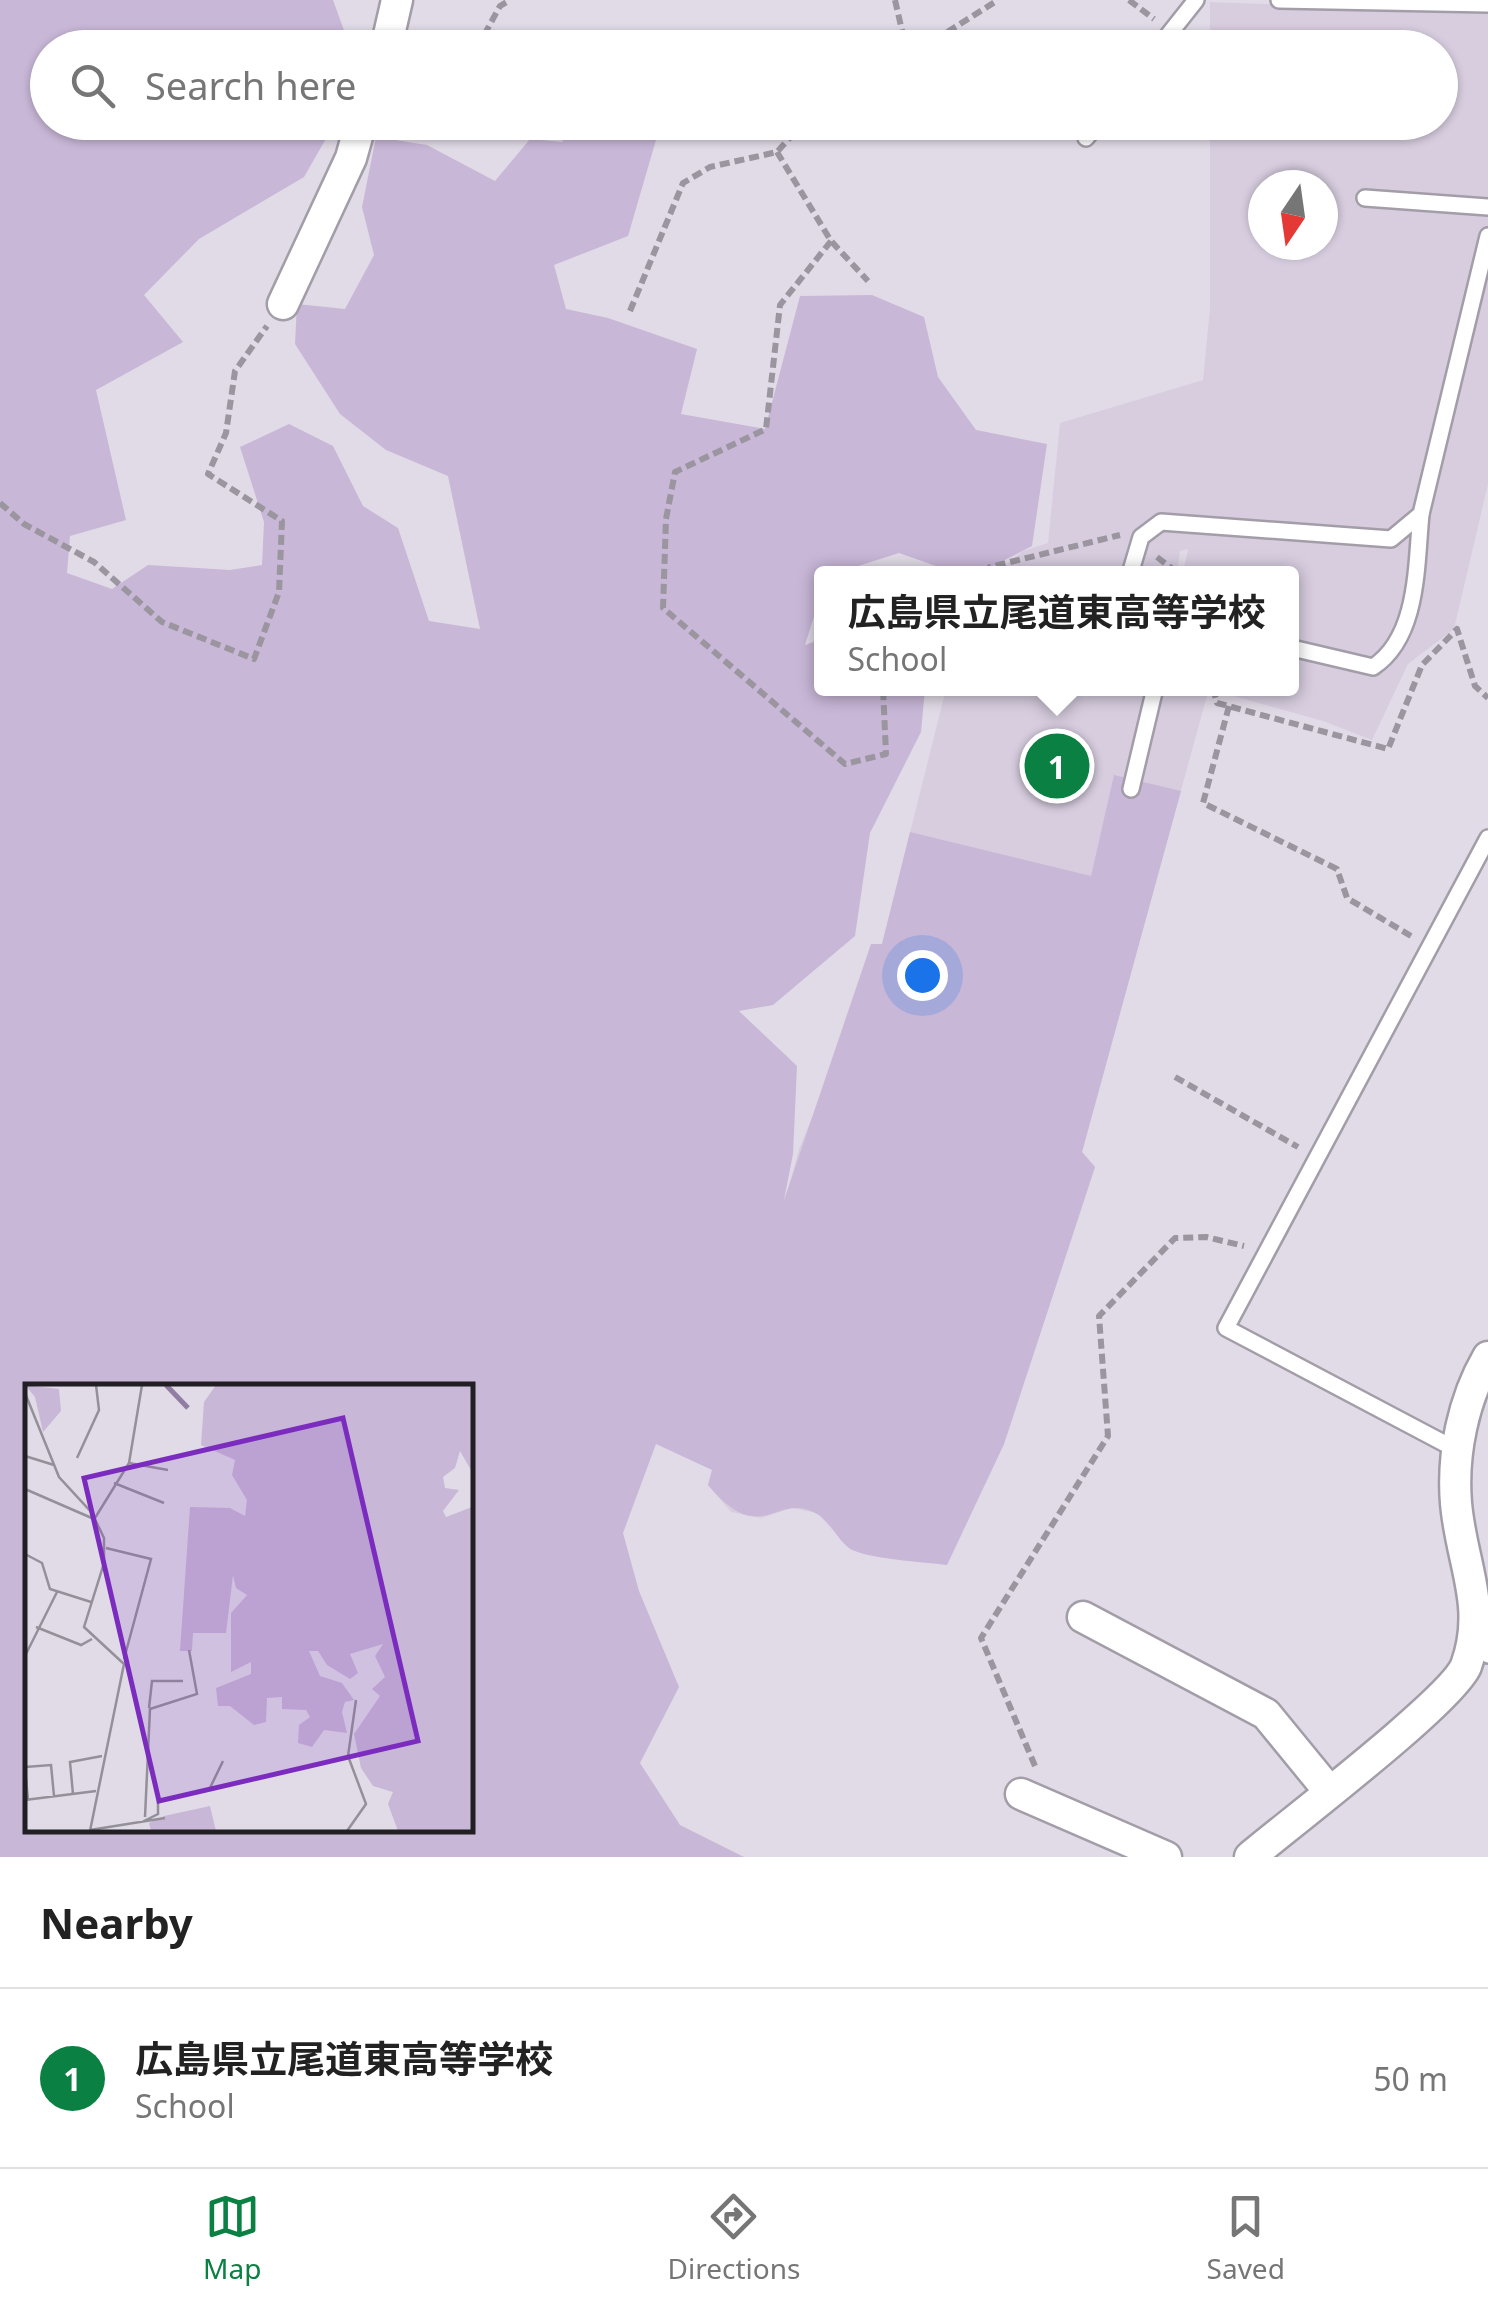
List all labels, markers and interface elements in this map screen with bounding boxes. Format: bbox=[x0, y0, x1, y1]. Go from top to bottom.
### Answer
search box bbox=[30, 30, 1458, 140]
icon: search bbox=[65, 58, 120, 113]
text: Search here bbox=[145, 59, 356, 111]
north arrow bbox=[1248, 170, 1338, 260]
popup bbox=[814, 566, 1299, 696]
text: 広島県立尾道東高等学校 bbox=[847, 585, 1266, 637]
text: School bbox=[847, 637, 947, 680]
pin: 1 bbox=[1024, 728, 1090, 804]
your location bbox=[897, 950, 948, 1001]
inset map bbox=[25, 1384, 472, 1832]
text: Nearby bbox=[40, 1894, 193, 1951]
text: 広島県立尾道東高等学校 bbox=[135, 2032, 553, 2084]
text: 1 bbox=[63, 2057, 82, 2100]
text: 50 m bbox=[1373, 2057, 1448, 2100]
text: School bbox=[135, 2084, 235, 2127]
tab: Map bbox=[203, 2189, 261, 2287]
tab: Directions bbox=[668, 2189, 800, 2287]
tab: Saved bbox=[1207, 2189, 1285, 2287]

